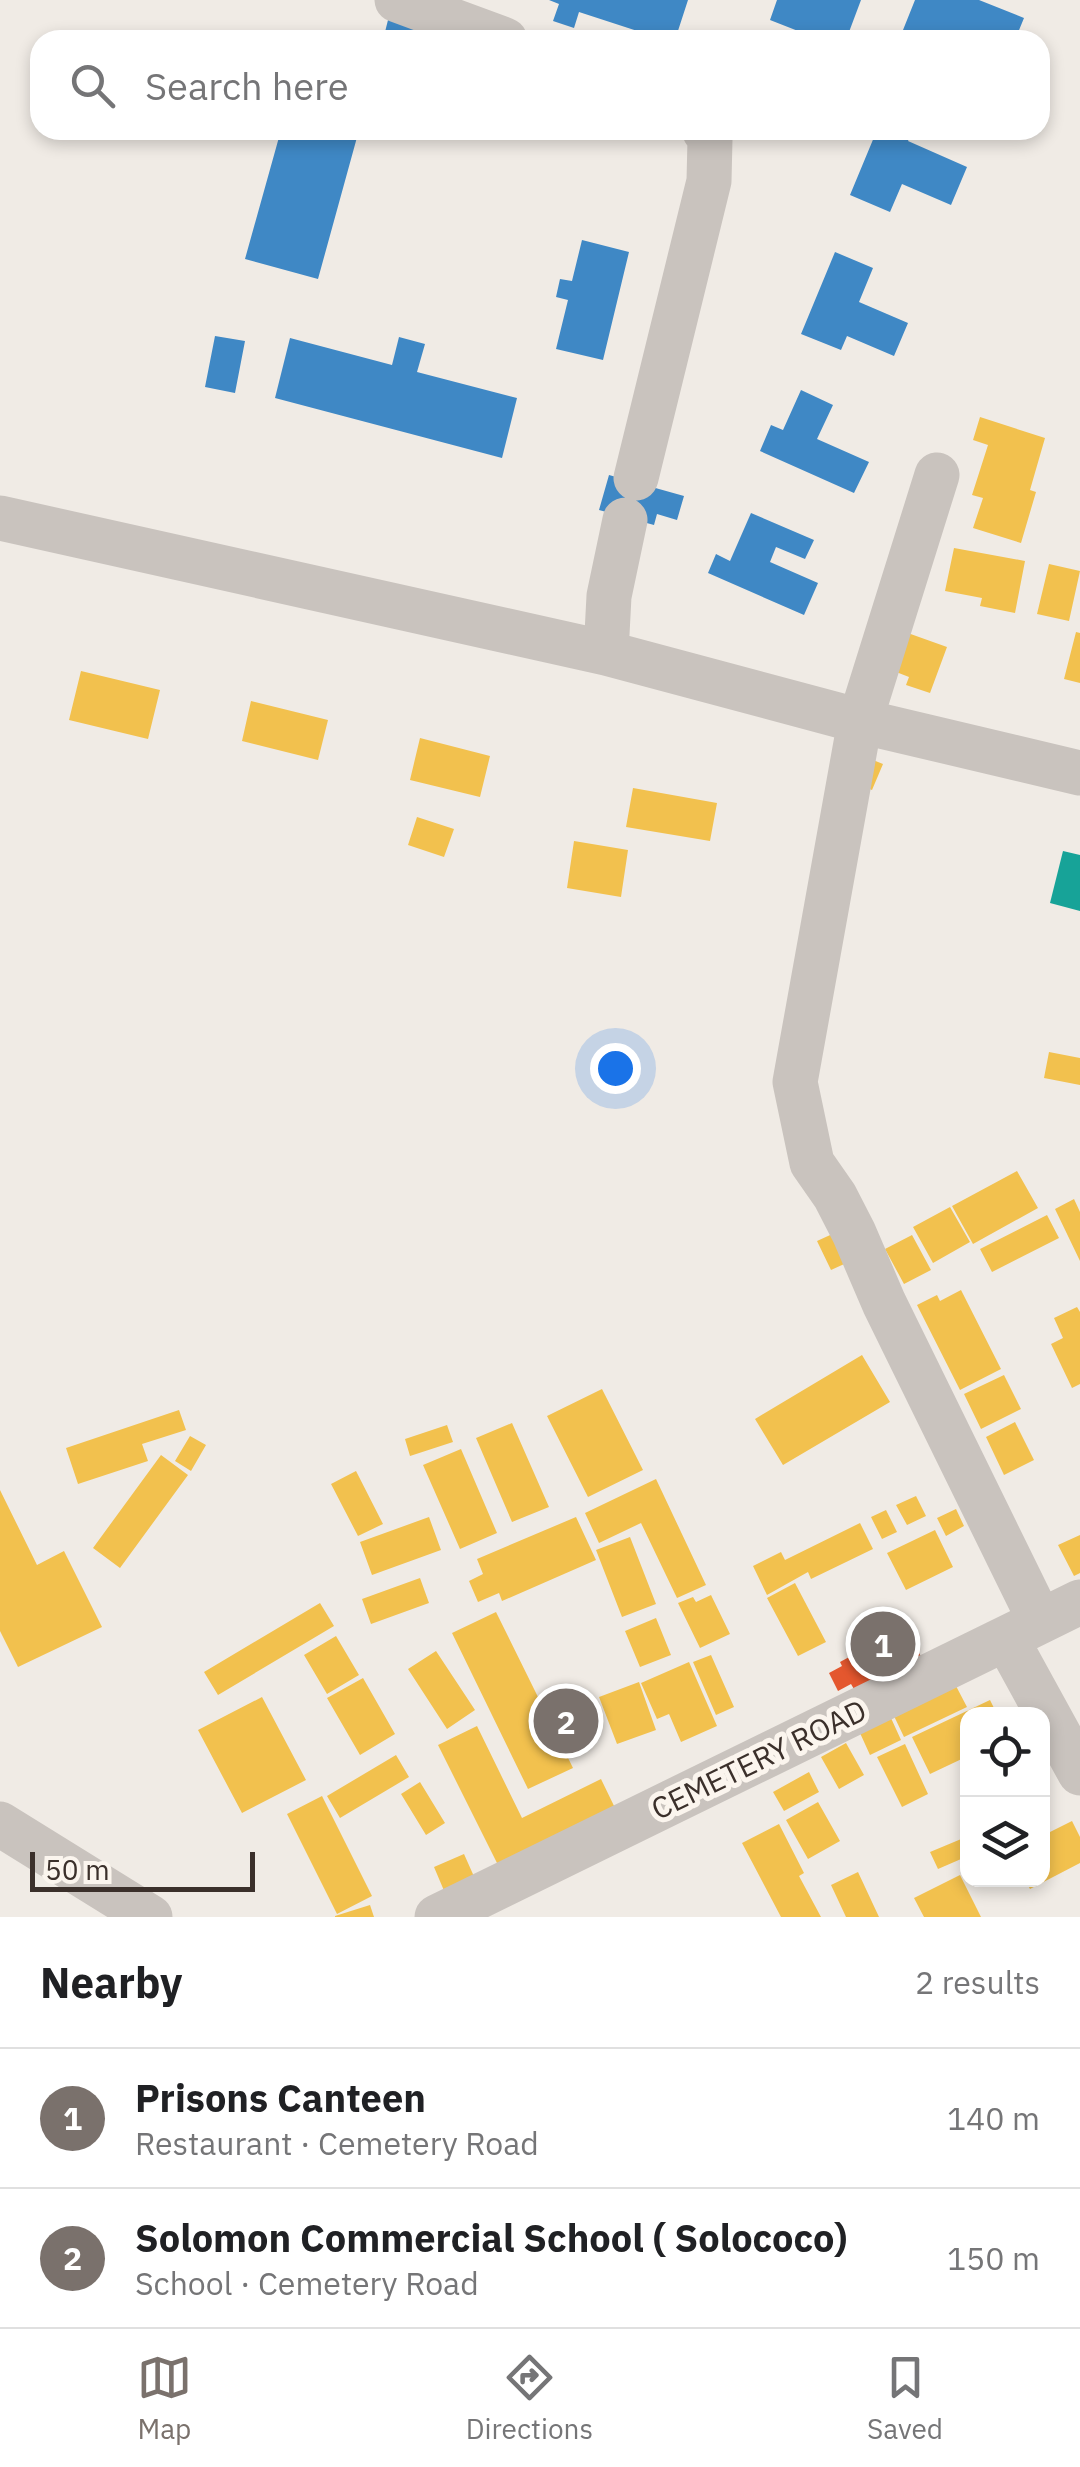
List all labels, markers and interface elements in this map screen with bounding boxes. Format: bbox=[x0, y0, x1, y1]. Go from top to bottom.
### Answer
search box bbox=[30, 30, 1050, 140]
icon: search bbox=[65, 58, 120, 113]
text: Search here bbox=[145, 61, 349, 110]
your location bbox=[590, 1043, 641, 1094]
pin: 1 bbox=[850, 1606, 916, 1682]
pin: 2 bbox=[534, 1684, 598, 1758]
street label: CEMETERY ROAD bbox=[644, 1690, 872, 1828]
map controls bbox=[960, 1707, 1050, 1887]
button: locate bbox=[960, 1707, 1050, 1797]
button: layers bbox=[960, 1797, 1050, 1887]
scale bar bbox=[30, 1847, 255, 1892]
text: 50 m bbox=[45, 1851, 110, 1888]
text: Nearby bbox=[40, 1955, 182, 2010]
text: 2 results bbox=[915, 1961, 1040, 2003]
text: Prisons Canteen bbox=[135, 2073, 426, 2122]
text: 1 bbox=[63, 2097, 82, 2139]
text: 140 m bbox=[947, 2097, 1040, 2139]
text: Restaurant · Cemetery Road bbox=[135, 2122, 539, 2164]
text: Solomon Commercial School ( Solococo) bbox=[135, 2213, 847, 2262]
text: 2 bbox=[63, 2237, 82, 2279]
text: 150 m bbox=[947, 2237, 1040, 2279]
text: School · Cemetery Road bbox=[135, 2262, 479, 2304]
tab: Map bbox=[137, 2350, 192, 2447]
tab: Directions bbox=[466, 2350, 593, 2447]
tab: Saved bbox=[867, 2350, 943, 2447]

